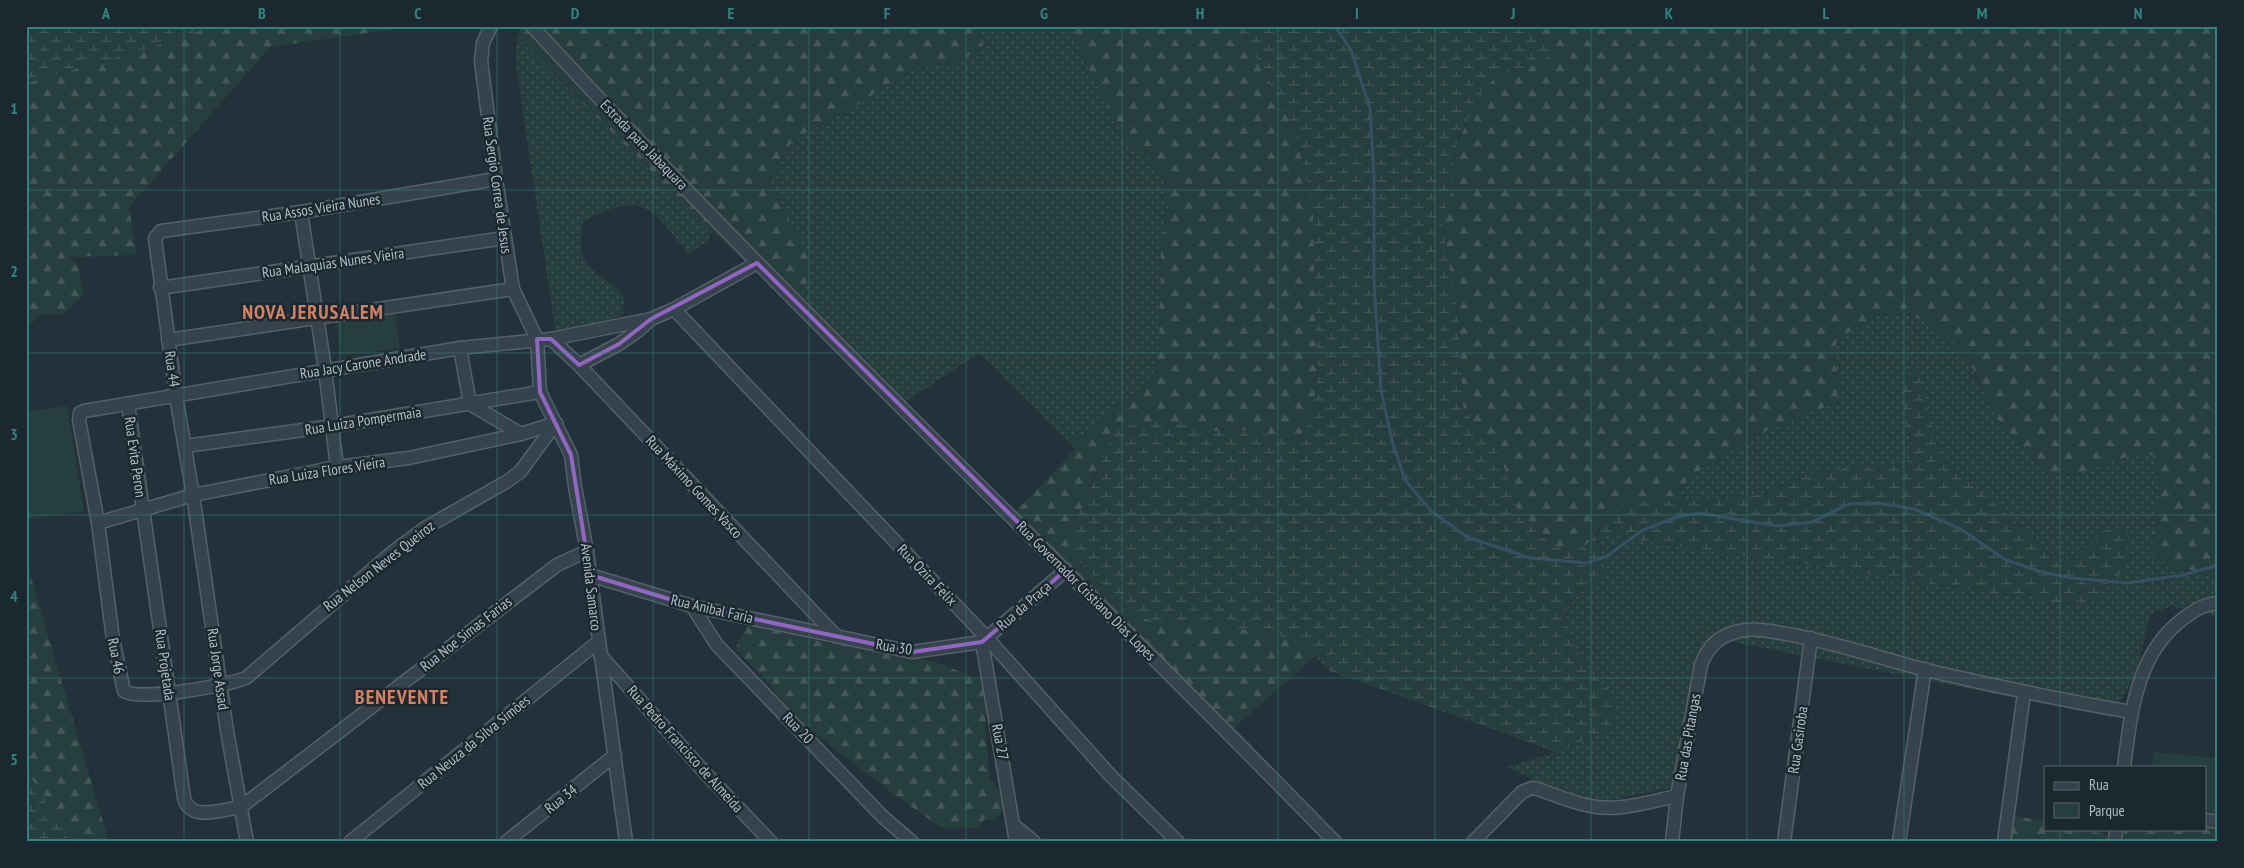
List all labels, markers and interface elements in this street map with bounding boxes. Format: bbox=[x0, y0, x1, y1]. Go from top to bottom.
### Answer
text: A bbox=[101, 3, 111, 23]
text: B bbox=[258, 3, 266, 23]
text: C bbox=[414, 3, 422, 23]
text: D bbox=[571, 3, 580, 23]
text: E bbox=[728, 3, 735, 23]
text: F bbox=[884, 3, 891, 23]
text: G bbox=[1040, 3, 1048, 23]
text: H bbox=[1196, 3, 1204, 23]
text: I bbox=[1355, 3, 1359, 23]
text: J bbox=[1510, 3, 1515, 23]
text: K bbox=[1665, 3, 1674, 23]
text: L bbox=[1823, 3, 1830, 23]
text: M bbox=[1977, 3, 1987, 23]
text: N bbox=[2134, 3, 2142, 23]
street label: Estrada para Jabaquara bbox=[596, 95, 692, 194]
text: 1 bbox=[10, 98, 18, 118]
street label: Rua Sergio Correa de Jesus bbox=[478, 115, 516, 255]
street label: Rua Assos Vieira Nunes bbox=[260, 189, 381, 226]
street label: Rua Malaquias Nunes Vieira bbox=[261, 243, 405, 282]
text: 2 bbox=[10, 261, 18, 281]
district label: NOVA JERUSALEM bbox=[242, 299, 384, 325]
street label: Rua Jacy Carone Andrade bbox=[298, 344, 428, 383]
street label: Rua 44 bbox=[161, 350, 184, 389]
street label: Rua Luiza Pompermaia bbox=[303, 402, 423, 439]
street label: Rua Evita Peron bbox=[120, 415, 151, 499]
text: 3 bbox=[10, 424, 18, 444]
street label: Rua Máximo Gomes Vasco bbox=[642, 431, 747, 542]
street label: Rua Luiza Flores Vieira bbox=[267, 452, 386, 489]
street label: Rua Nelson Neves Queiroz bbox=[319, 516, 438, 615]
street label: Rua Governador Cristiano Dias Lopes bbox=[1013, 517, 1160, 664]
street label: Rua Ozira Felix bbox=[893, 540, 961, 609]
street label: Avenida Samarco bbox=[577, 542, 606, 632]
street label: Rua da Praça bbox=[992, 577, 1055, 635]
text: 4 bbox=[10, 586, 18, 606]
street label: Rua Anibal Faria bbox=[669, 590, 755, 627]
street label: Rua Noe Simas Farias bbox=[416, 592, 515, 675]
street label: Rua Jorge Assad bbox=[203, 627, 234, 711]
street label: Rua Projetada bbox=[151, 628, 180, 702]
street label: Rua 30 bbox=[875, 634, 914, 659]
street label: Rua 46 bbox=[104, 636, 129, 676]
street label: Rua Pedro Francisco de Almeida bbox=[623, 681, 748, 816]
district label: BENEVENTE bbox=[355, 684, 449, 710]
street label: Rua Neuza da Silva Simões bbox=[414, 690, 534, 793]
street label: Rua das Pitangas bbox=[1671, 692, 1704, 782]
street label: Rua Gasiroba bbox=[1783, 705, 1812, 775]
street label: Rua 20 bbox=[779, 708, 818, 748]
street label: Rua 27 bbox=[988, 722, 1013, 762]
text: 5 bbox=[10, 749, 18, 769]
legend bbox=[2044, 766, 2206, 830]
text: Rua bbox=[2089, 775, 2109, 794]
street label: Rua 34 bbox=[541, 780, 581, 817]
text: Parque bbox=[2089, 801, 2125, 820]

